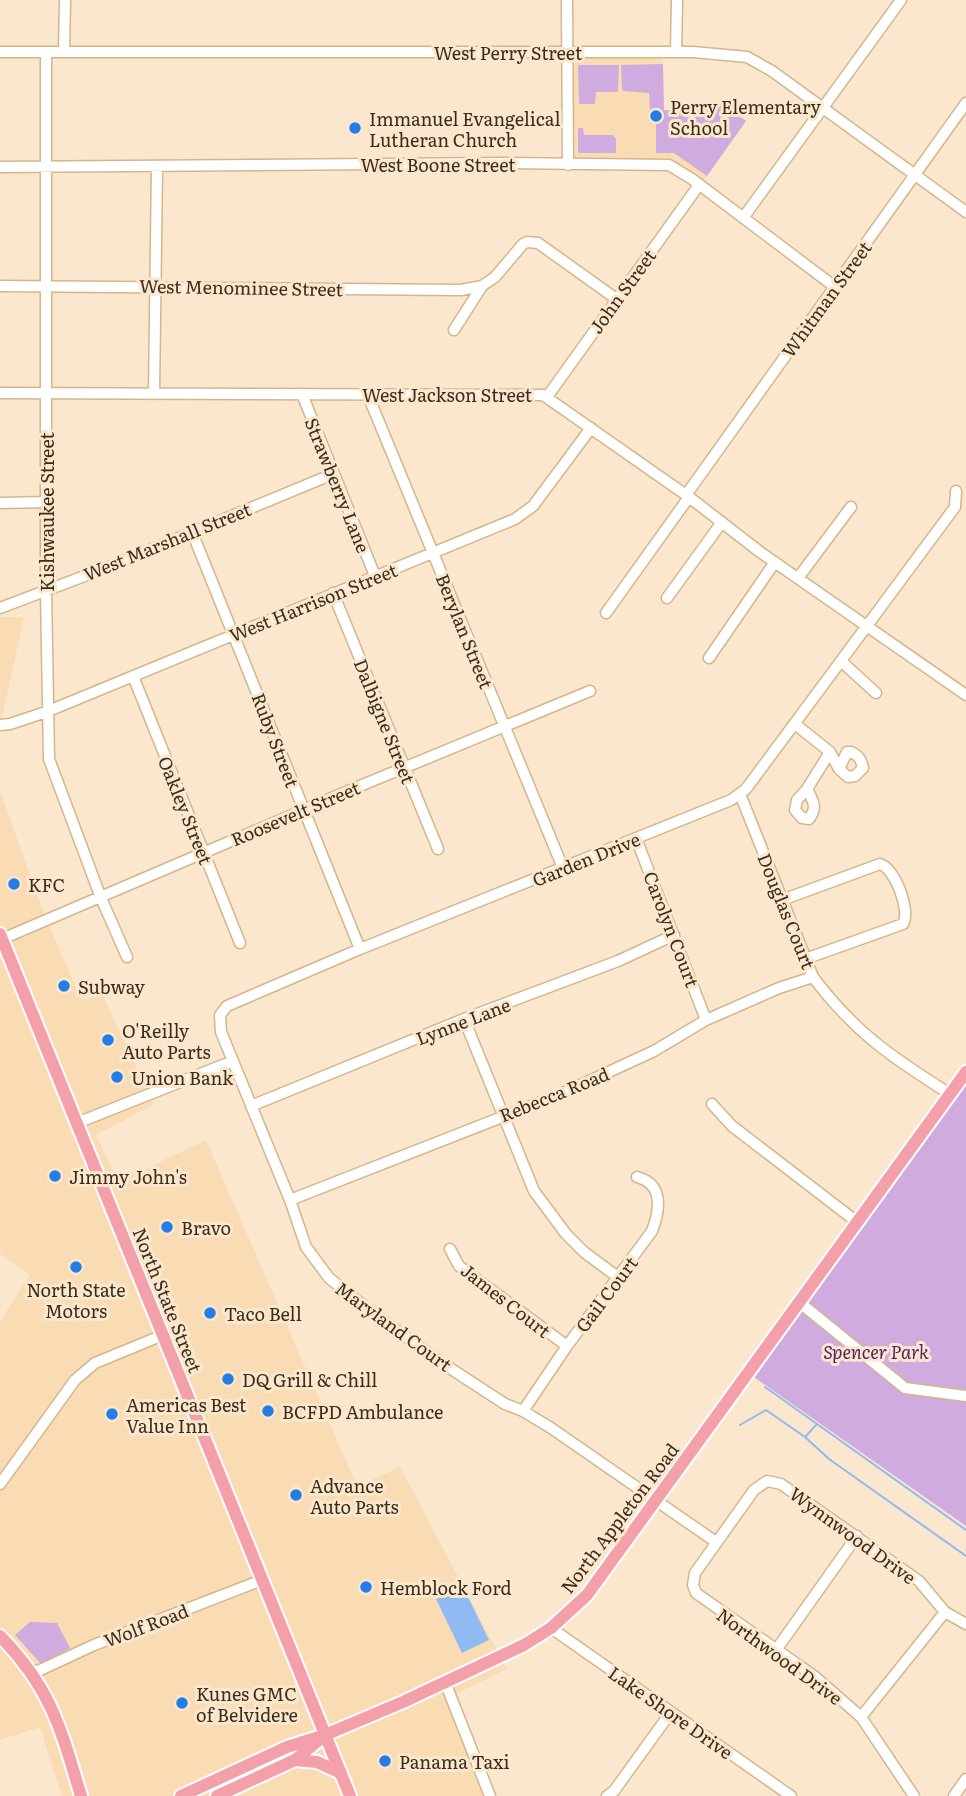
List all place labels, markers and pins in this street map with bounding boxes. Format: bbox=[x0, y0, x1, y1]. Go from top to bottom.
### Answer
place label: Perry Elementary School bbox=[670, 93, 821, 141]
place label: Immanuel Evangelical Lutheran Church bbox=[369, 105, 561, 153]
marker: Perry Elementary School bbox=[648, 108, 664, 124]
marker: Immanuel Evangelical Lutheran Church bbox=[347, 120, 363, 136]
place label: KFC bbox=[28, 871, 65, 898]
marker: KFC bbox=[6, 876, 22, 892]
place label: Subway bbox=[78, 973, 145, 1000]
marker: Subway bbox=[56, 978, 72, 994]
place label: O'Reilly Auto Parts bbox=[122, 1017, 211, 1065]
marker: O'Reilly Auto Parts bbox=[100, 1032, 116, 1048]
place label: Union Bank bbox=[131, 1064, 234, 1091]
marker: Union Bank bbox=[109, 1069, 125, 1085]
place label: Jimmy John's bbox=[69, 1163, 187, 1190]
marker: Jimmy John's bbox=[47, 1168, 63, 1184]
place label: Bravo bbox=[181, 1214, 231, 1241]
marker: Bravo bbox=[159, 1219, 175, 1235]
marker: North State Motors bbox=[68, 1259, 84, 1275]
place label: North State Motors bbox=[26, 1276, 126, 1324]
place label: Taco Bell bbox=[224, 1300, 302, 1327]
marker: Taco Bell bbox=[202, 1305, 218, 1321]
place label: DQ Grill & Chill bbox=[242, 1366, 377, 1393]
marker: DQ Grill & Chill bbox=[220, 1371, 236, 1387]
place label: Americas Best Value Inn bbox=[126, 1391, 247, 1439]
place label: BCFPD Ambulance bbox=[282, 1398, 443, 1425]
marker: BCFPD Ambulance bbox=[260, 1403, 276, 1419]
marker: Americas Best Value Inn bbox=[104, 1406, 120, 1422]
place label: Advance Auto Parts bbox=[310, 1472, 399, 1520]
marker: Advance Auto Parts bbox=[288, 1487, 304, 1503]
place label: Hemblock Ford bbox=[380, 1574, 512, 1601]
marker: Hemblock Ford bbox=[358, 1579, 374, 1595]
place label: Kunes GMC of Belvidere bbox=[196, 1680, 298, 1728]
marker: Kunes GMC of Belvidere bbox=[174, 1695, 190, 1711]
place label: Panama Taxi bbox=[399, 1748, 509, 1775]
marker: Panama Taxi bbox=[377, 1753, 393, 1769]

